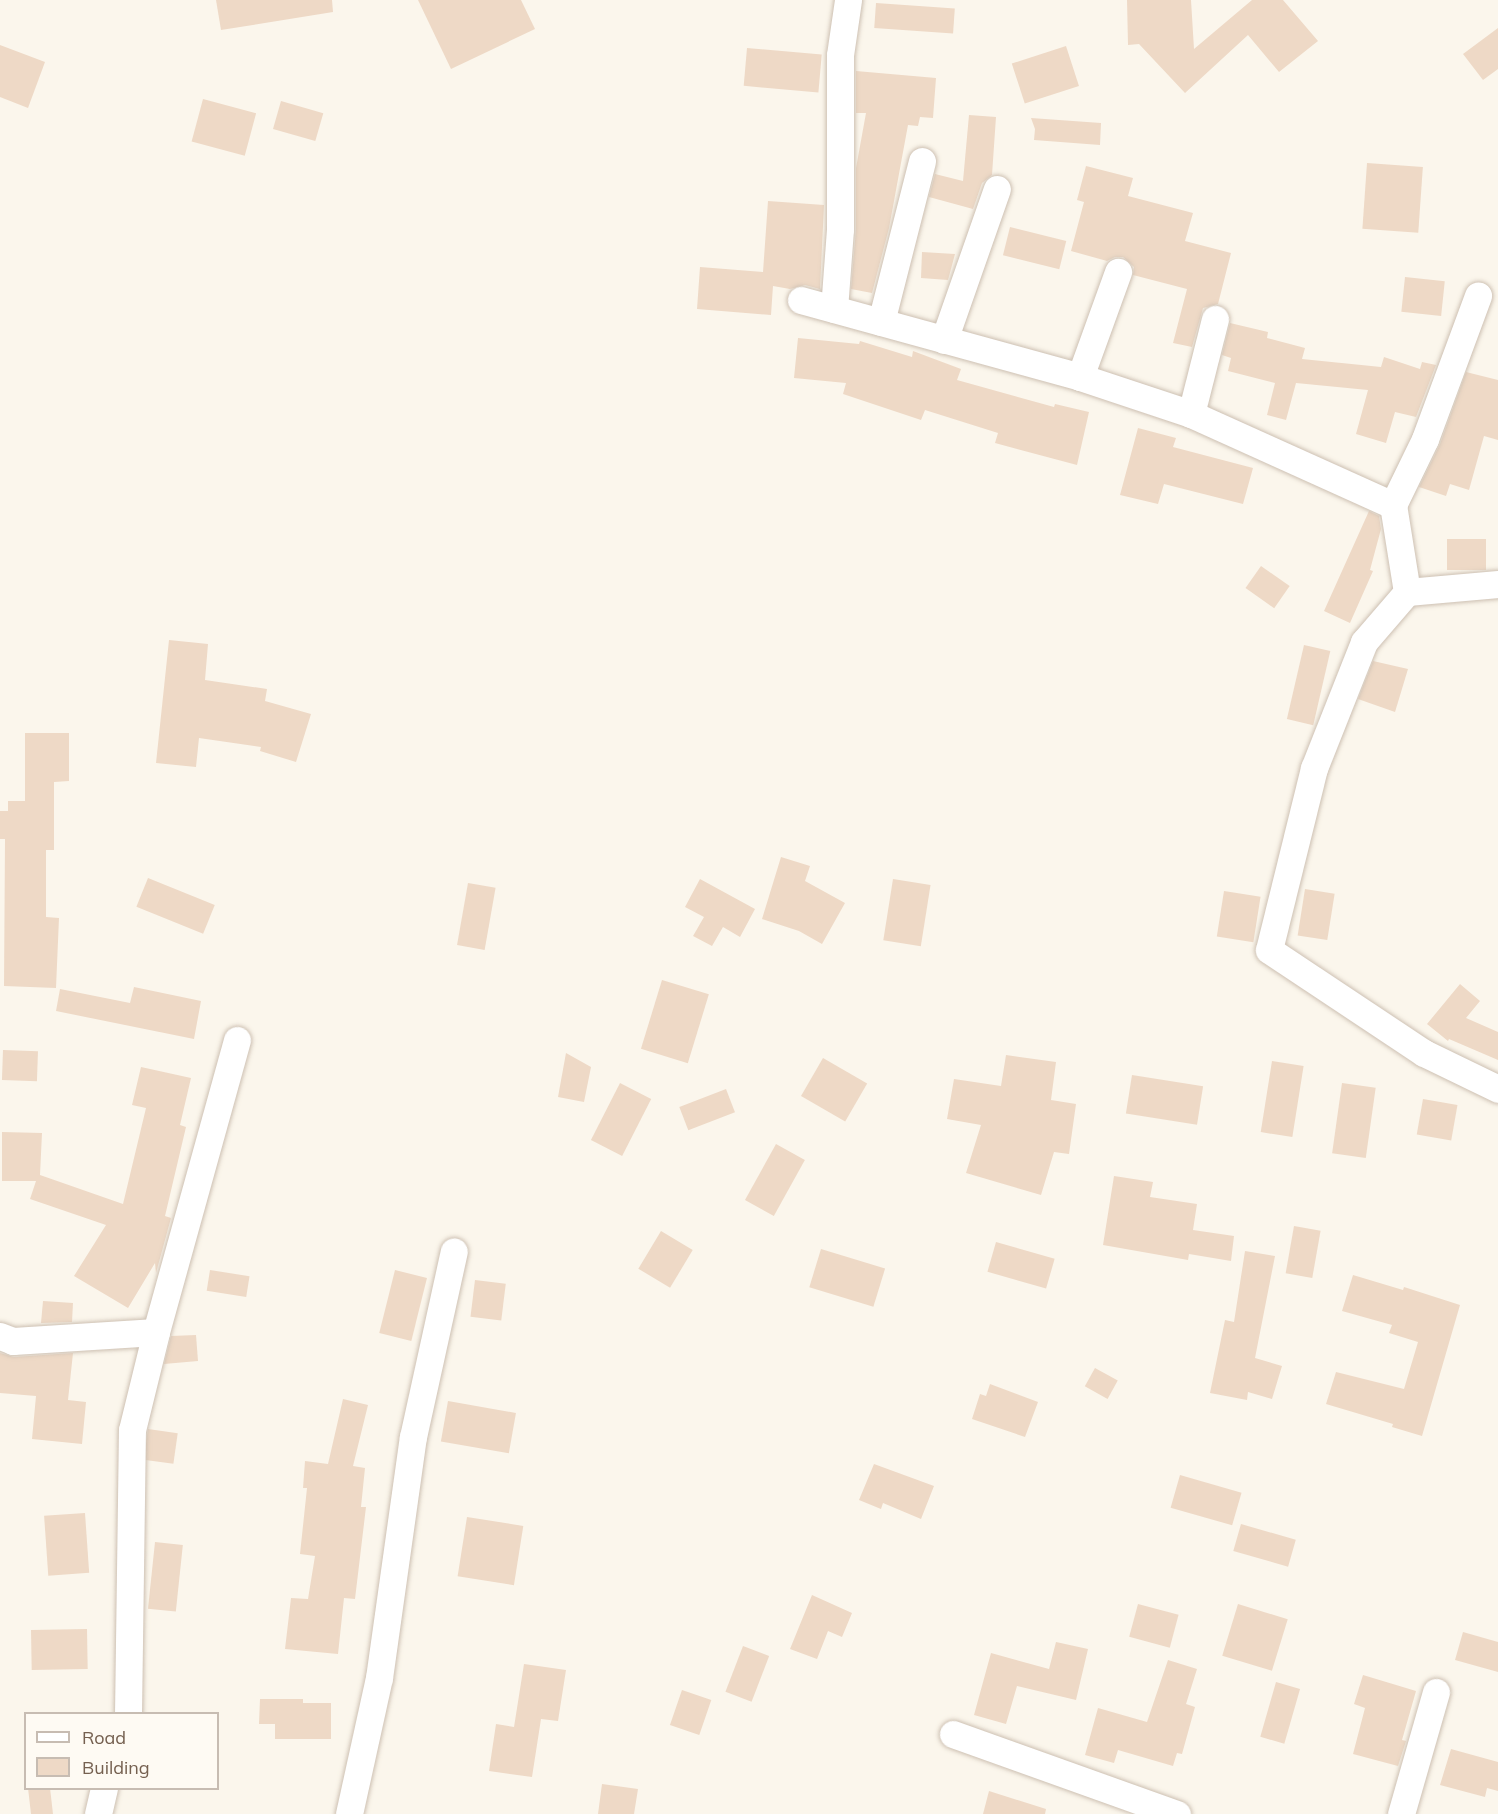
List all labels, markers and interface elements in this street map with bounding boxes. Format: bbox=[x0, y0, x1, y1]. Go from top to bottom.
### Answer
legend bbox=[24, 1712, 219, 1790]
text: Road bbox=[82, 1726, 126, 1749]
text: Building bbox=[82, 1756, 150, 1779]

